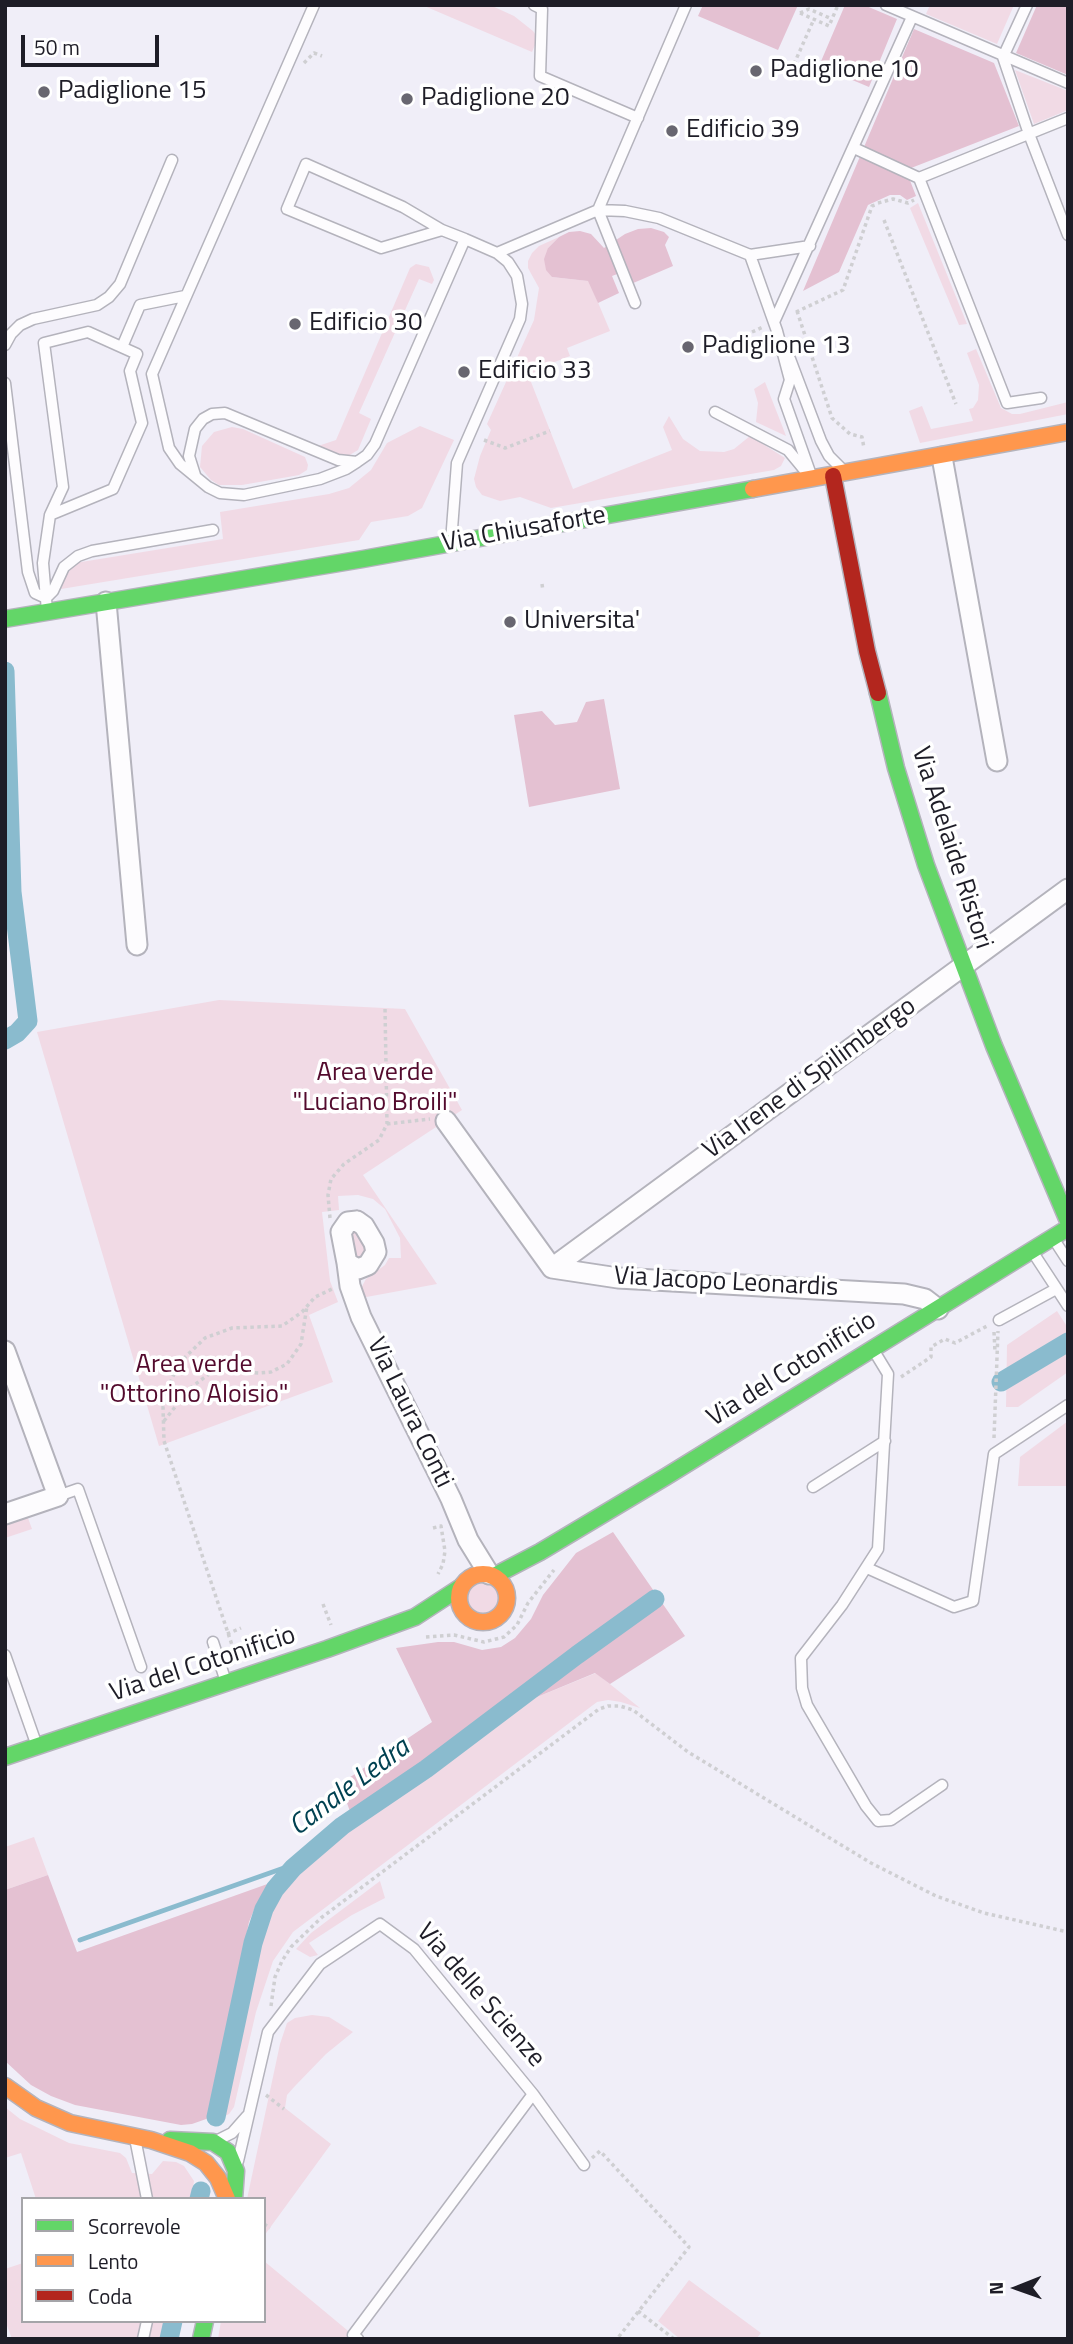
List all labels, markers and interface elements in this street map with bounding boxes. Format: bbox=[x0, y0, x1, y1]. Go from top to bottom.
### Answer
scale bar bbox=[24, 21, 163, 65]
text: 50 m bbox=[34, 31, 80, 63]
place label: Padiglione 10 bbox=[770, 55, 918, 87]
marker: Padiglione 10 bbox=[748, 63, 764, 79]
place label: Padiglione 15 bbox=[58, 76, 206, 108]
place label: Padiglione 20 bbox=[421, 83, 569, 115]
marker: Padiglione 15 bbox=[36, 84, 52, 100]
marker: Padiglione 20 bbox=[399, 91, 415, 107]
place label: Edificio 39 bbox=[686, 115, 799, 147]
marker: Edificio 39 bbox=[664, 123, 680, 139]
place label: Edificio 30 bbox=[309, 308, 422, 340]
marker: Edificio 30 bbox=[287, 316, 303, 332]
place label: Padiglione 13 bbox=[702, 331, 850, 363]
marker: Padiglione 13 bbox=[680, 339, 696, 355]
place label: Edificio 33 bbox=[478, 356, 591, 388]
marker: Edificio 33 bbox=[456, 364, 472, 380]
street label: Via Chiusaforte bbox=[440, 500, 608, 560]
place label: Universita' bbox=[524, 606, 640, 638]
marker: Universita' bbox=[502, 614, 518, 630]
street label: Via Adelaide Ristori bbox=[904, 743, 998, 953]
street label: Via Irene di Spilimbergo bbox=[697, 991, 923, 1167]
park label: Area verde "Luciano Broili" bbox=[293, 1058, 457, 1120]
street label: Via Jacopo Leonardis bbox=[613, 1262, 839, 1304]
street label: Via del Cotonificio bbox=[702, 1306, 882, 1434]
street label: Via Laura Conti bbox=[359, 1333, 459, 1493]
park label: Area verde "Ottorino Aloisio" bbox=[100, 1350, 288, 1412]
street label: Via del Cotonificio bbox=[106, 1620, 300, 1710]
water label: Canale Ledra bbox=[283, 1732, 417, 1844]
street label: Via delle Scienze bbox=[409, 1918, 551, 2074]
legend bbox=[21, 2197, 266, 2323]
text: Scorrevole bbox=[88, 2210, 181, 2242]
text: Lento bbox=[88, 2245, 138, 2277]
north arrow bbox=[982, 2253, 1052, 2323]
text: Coda bbox=[88, 2280, 132, 2312]
text: N bbox=[981, 2282, 1010, 2295]

